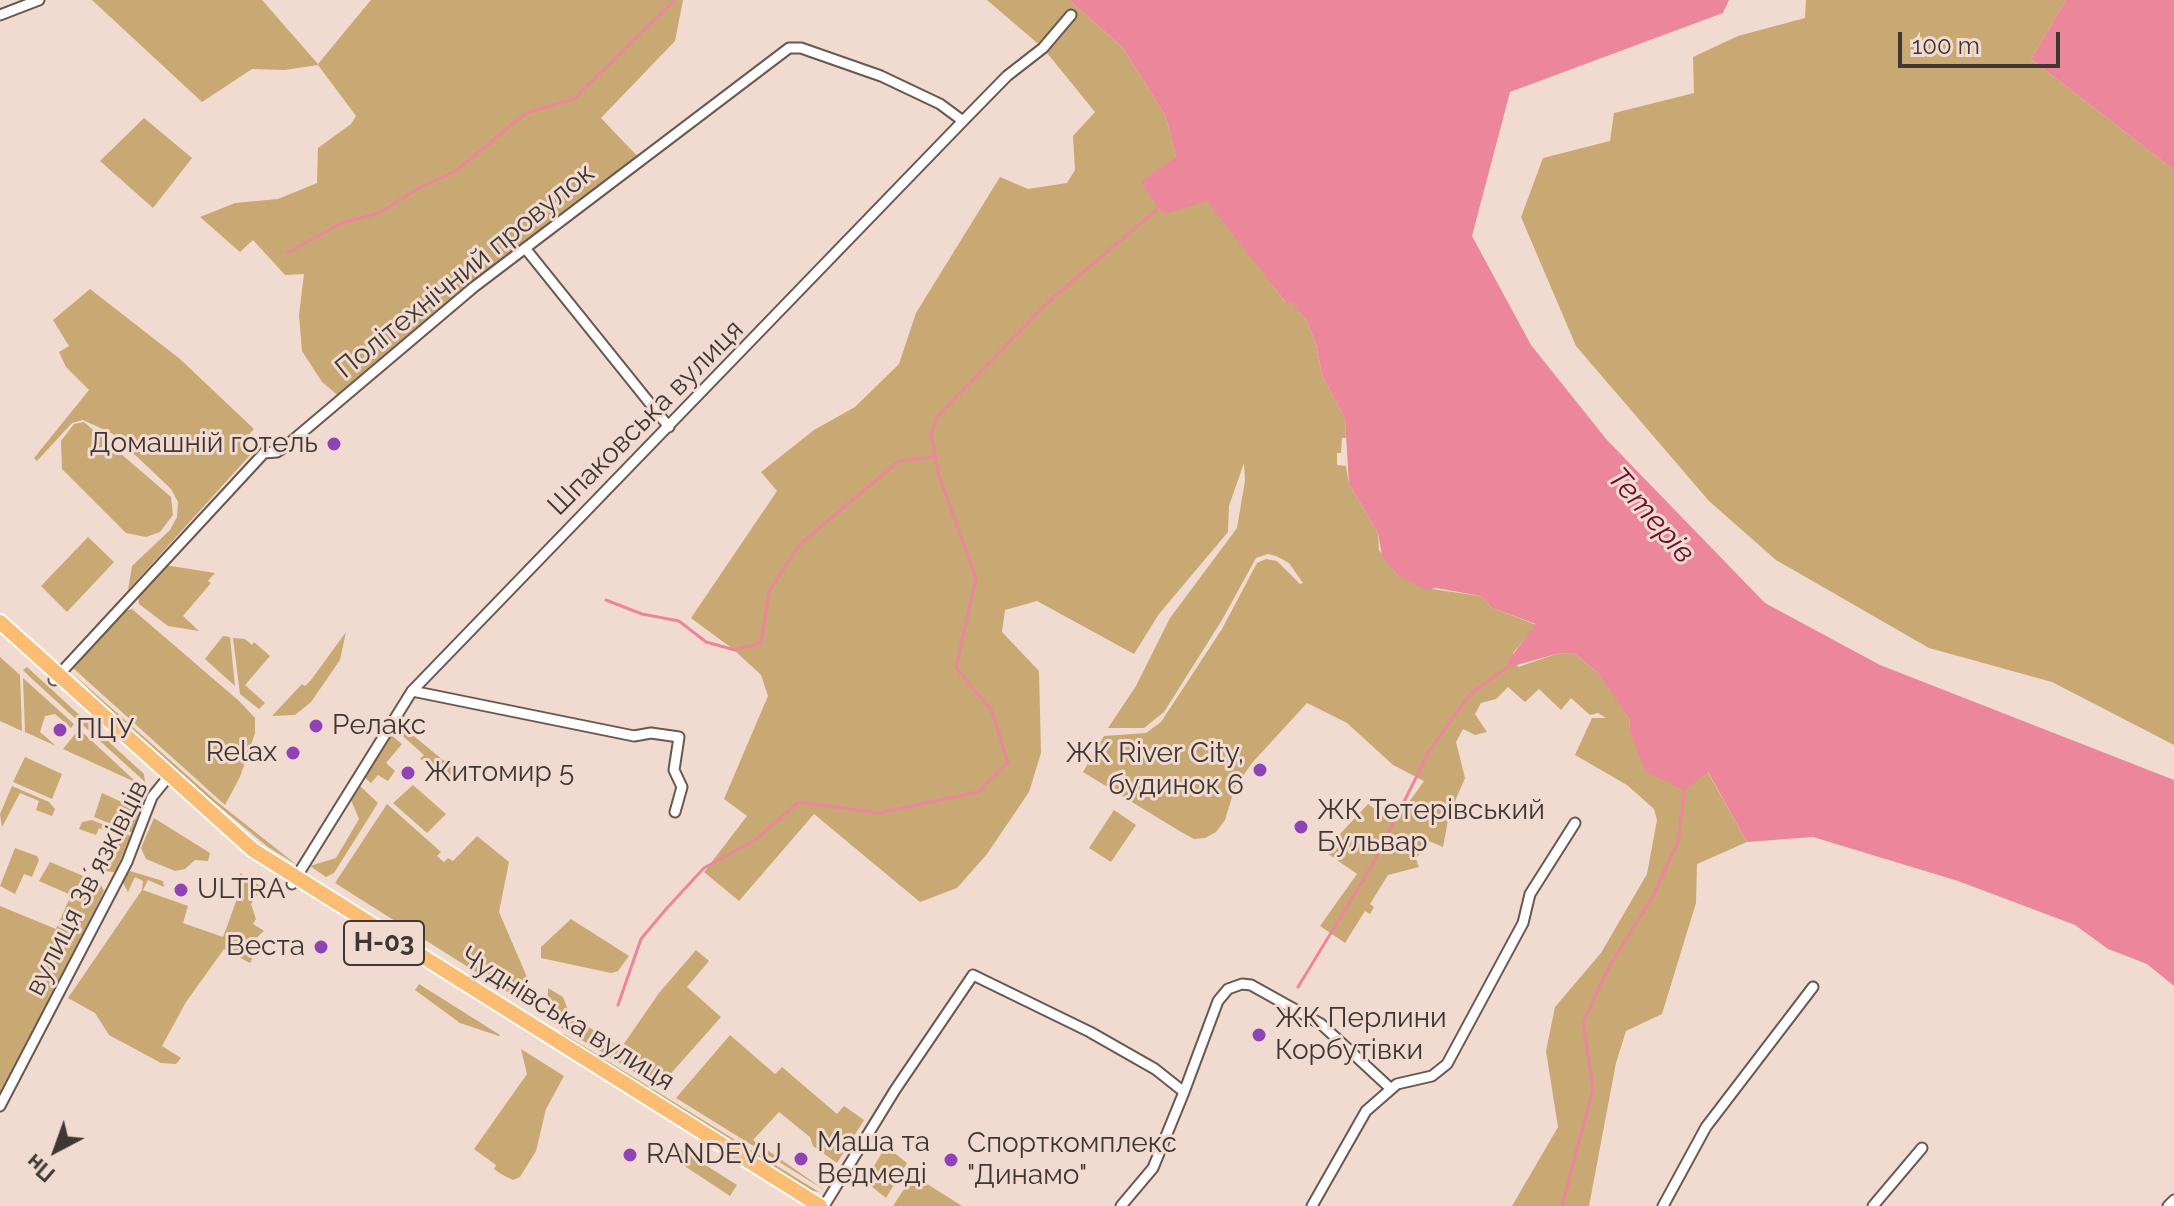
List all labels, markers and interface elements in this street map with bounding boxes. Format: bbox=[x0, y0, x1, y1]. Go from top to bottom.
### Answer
scale bar bbox=[1902, 16, 2064, 66]
text: 100 m bbox=[1912, 31, 1980, 60]
street label: Політехнічний провулок bbox=[329, 156, 601, 386]
street label: Шпаковська вулиця bbox=[541, 313, 751, 523]
place label: Домашній готель bbox=[90, 427, 318, 461]
marker: Домашній готель bbox=[325, 435, 343, 453]
water label: Тетерів bbox=[1600, 461, 1702, 571]
place label: Релакс bbox=[332, 709, 426, 743]
place label: ПЦУ bbox=[76, 713, 134, 747]
marker: Релакс bbox=[307, 717, 325, 735]
marker: ПЦУ bbox=[51, 721, 69, 739]
place label: Relax bbox=[206, 736, 277, 770]
place label: ЖК River City, будинок 6 bbox=[1065, 737, 1244, 803]
marker: Relax bbox=[284, 744, 302, 762]
place label: Житомир 5 bbox=[424, 756, 574, 790]
marker: ЖК River City, будинок 6 bbox=[1251, 761, 1269, 779]
marker: Житомир 5 bbox=[399, 764, 417, 782]
street label: вулиця Звʼязківців bbox=[18, 775, 156, 1001]
place label: ЖК Тетерівський Бульвар bbox=[1317, 794, 1545, 860]
marker: ЖК Тетерівський Бульвар bbox=[1292, 818, 1310, 836]
place label: ULTRA bbox=[197, 873, 286, 907]
marker: ULTRA bbox=[172, 881, 190, 899]
road number: Н-03 bbox=[344, 921, 424, 965]
place label: Веста bbox=[226, 930, 305, 964]
marker: Веста bbox=[312, 938, 330, 956]
street label: Чуднівська вулиця bbox=[454, 940, 680, 1098]
place label: ЖК Перлини Корбутівки bbox=[1275, 1002, 1447, 1068]
marker: ЖК Перлини Корбутівки bbox=[1250, 1026, 1268, 1044]
north arrow bbox=[16, 1110, 96, 1190]
place label: Маша та Ведмеді bbox=[817, 1126, 930, 1192]
place label: Спорткомплекс "Динамо" bbox=[967, 1127, 1177, 1193]
place label: RANDEVU bbox=[646, 1138, 782, 1172]
marker: RANDEVU bbox=[621, 1146, 639, 1164]
text: Пн bbox=[21, 1149, 60, 1188]
marker: Маша та Ведмеді bbox=[792, 1150, 810, 1168]
marker: Спорткомплекс "Динамо" bbox=[942, 1151, 960, 1169]

